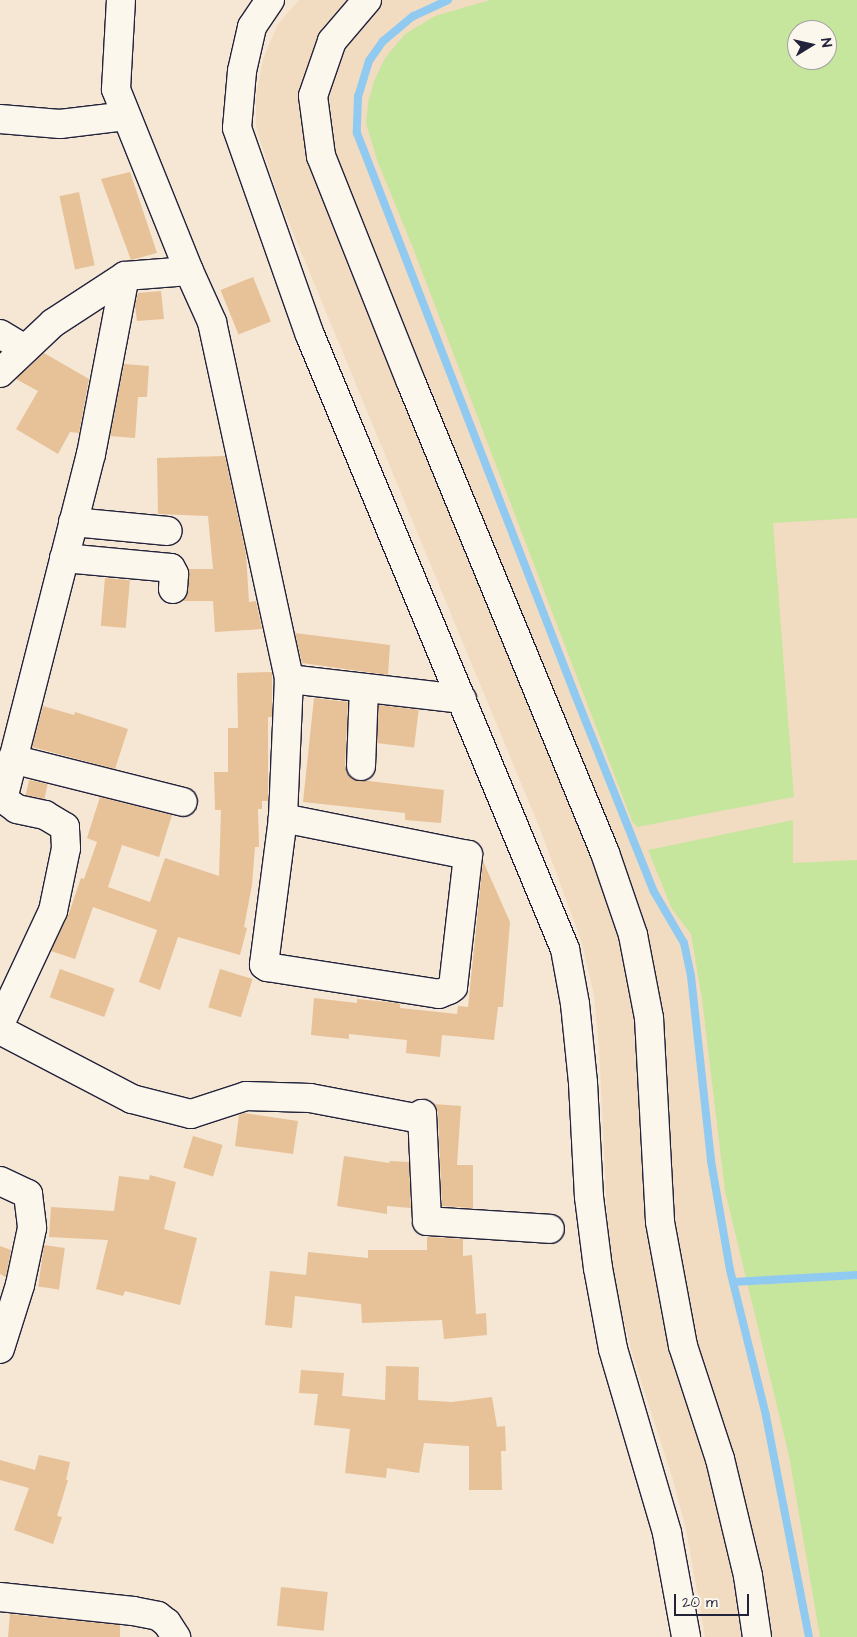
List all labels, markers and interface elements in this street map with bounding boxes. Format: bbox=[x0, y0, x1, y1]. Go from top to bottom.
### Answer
north arrow bbox=[787, 20, 837, 70]
text: N bbox=[815, 37, 836, 49]
scale bar bbox=[677, 1584, 752, 1616]
text: 20 m bbox=[682, 1592, 718, 1613]

